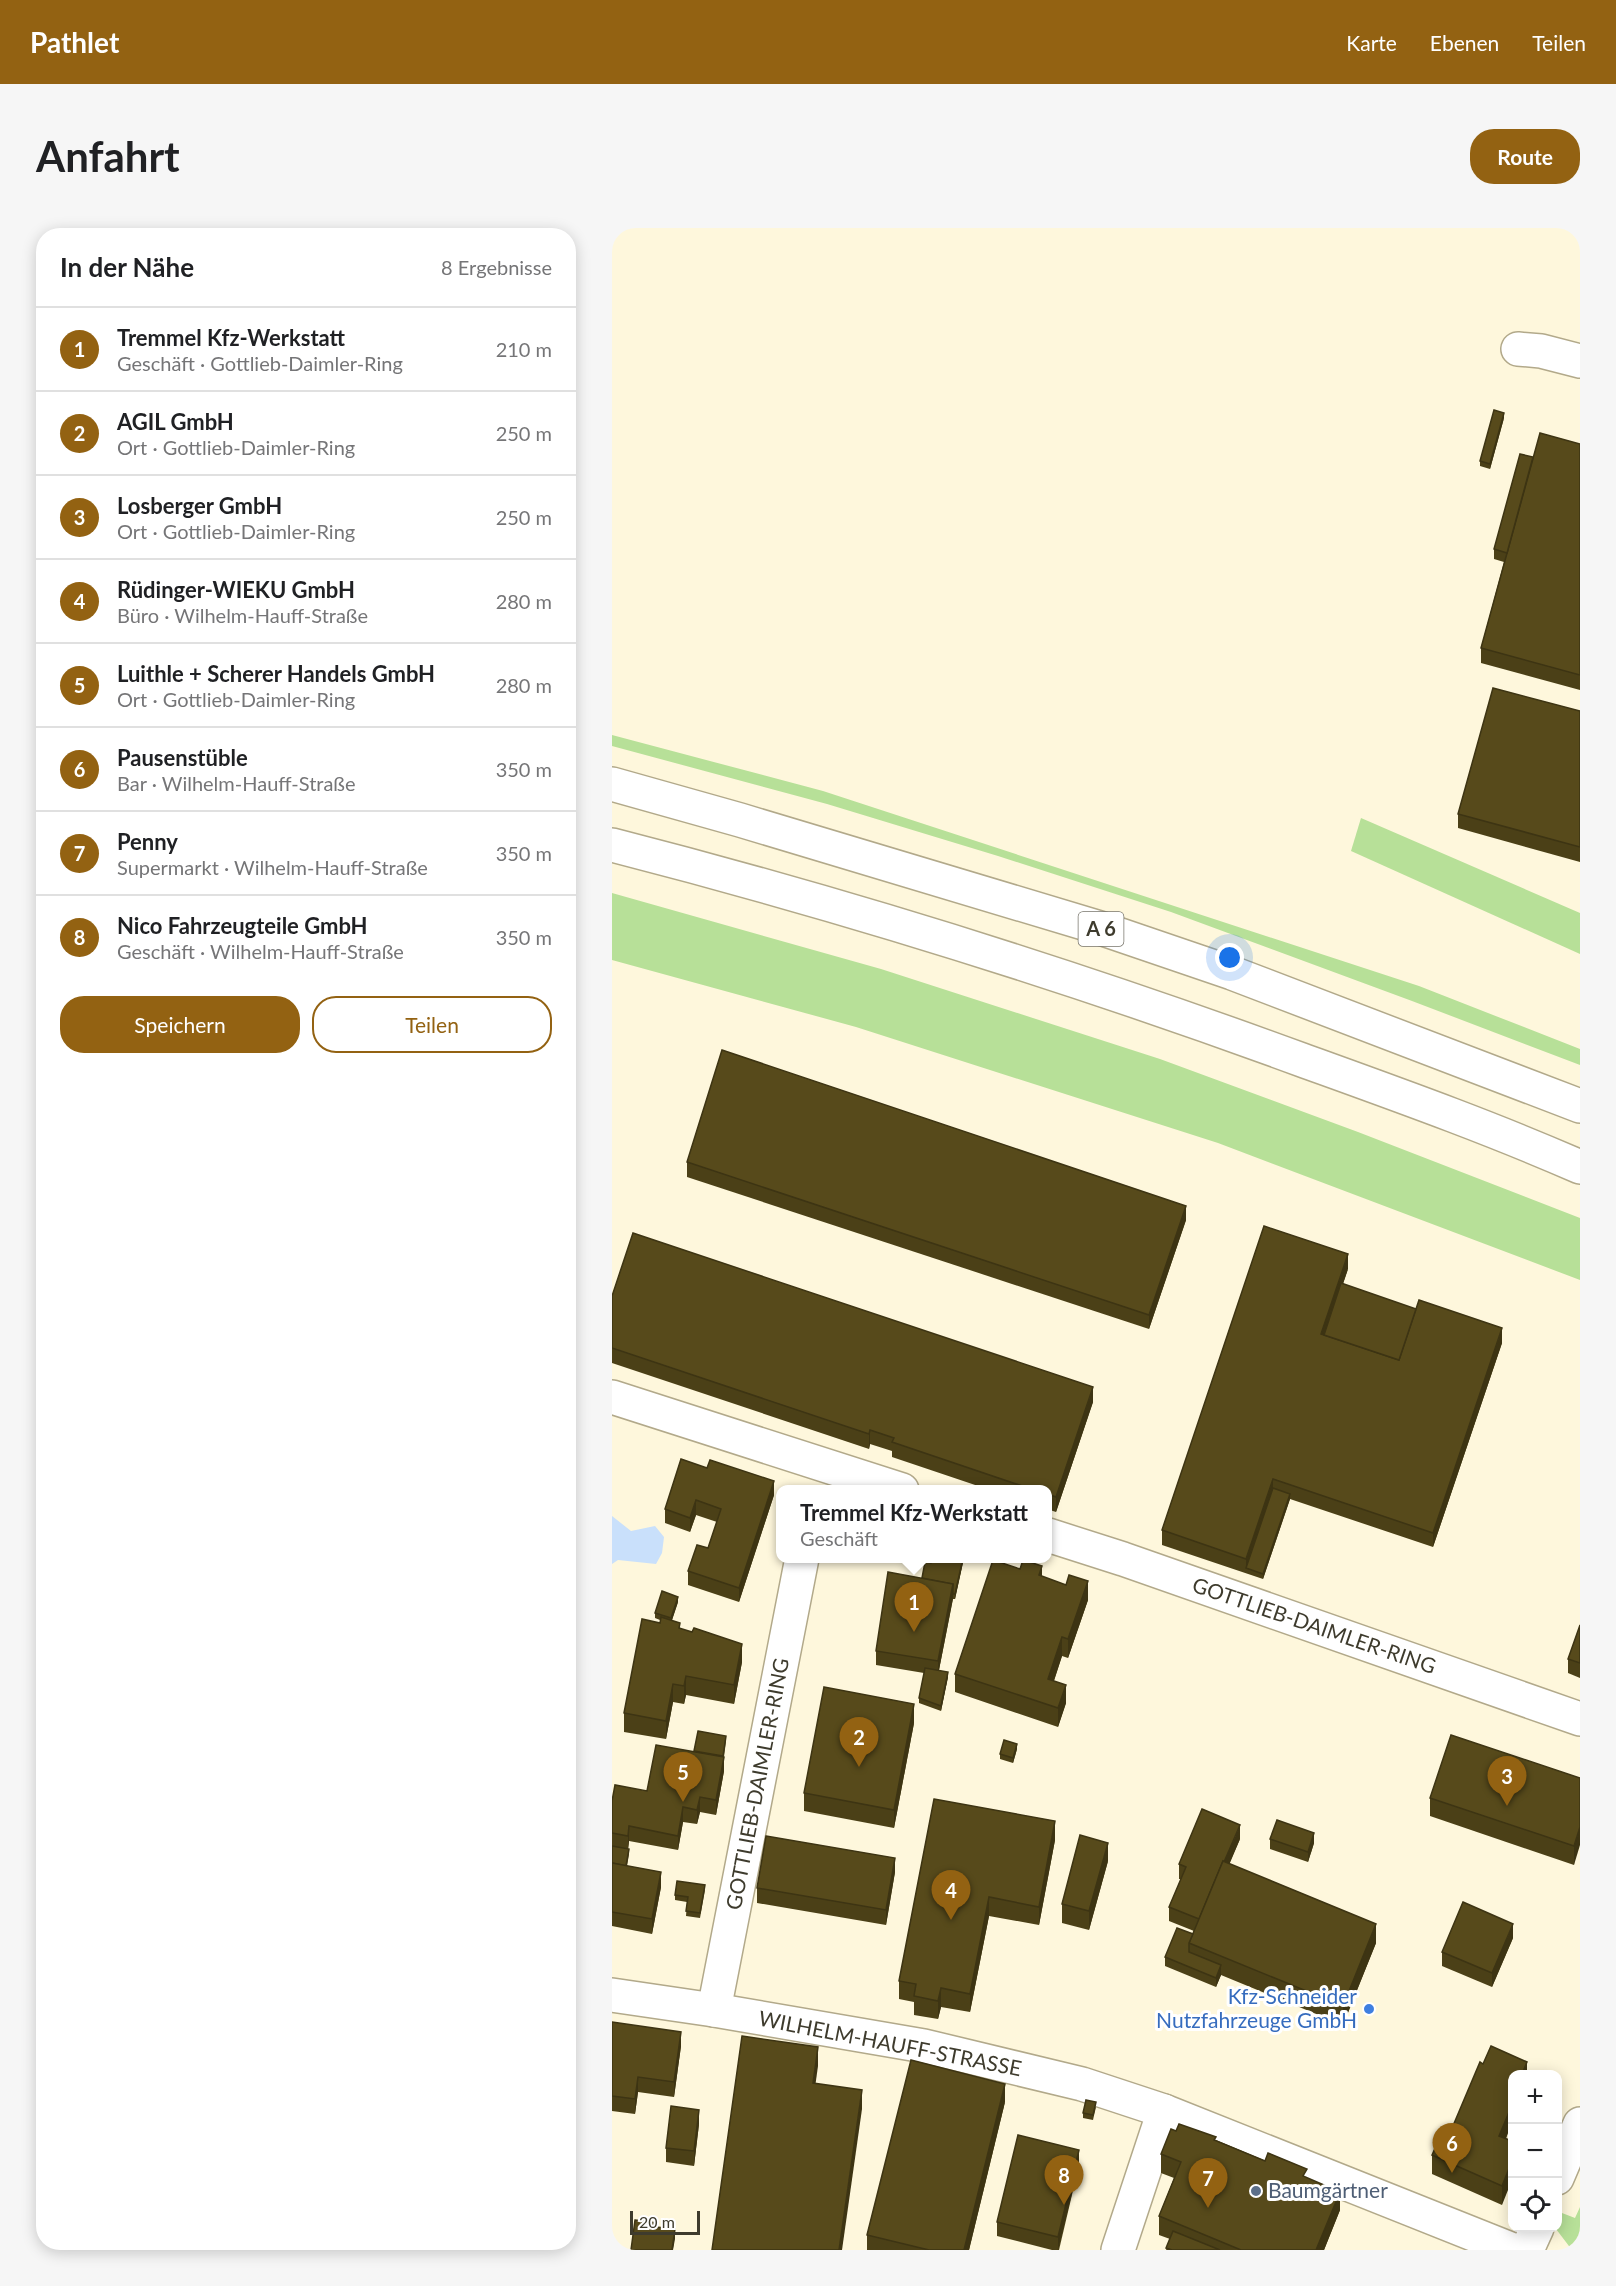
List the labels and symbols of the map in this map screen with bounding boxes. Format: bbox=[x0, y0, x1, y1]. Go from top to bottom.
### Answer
road number: A 6 bbox=[1078, 912, 1124, 946]
your location bbox=[1215, 943, 1244, 972]
street label: GOTTLIEB-DAIMLER-RING bbox=[1189, 1571, 1440, 1678]
pin: 1 bbox=[894, 1582, 934, 1632]
street label: GOTTLIEB-DAIMLER-RING bbox=[720, 1656, 793, 1912]
pin: 2 bbox=[840, 1718, 878, 1767]
pin: 5 bbox=[664, 1752, 702, 1802]
pin: 3 bbox=[1488, 1756, 1526, 1806]
pin: 4 bbox=[932, 1870, 970, 1920]
place label: Kfz-Schneider Nutzfahrzeuge GmbH bbox=[1156, 1983, 1357, 2032]
marker: Kfz-Schneider Nutzfahrzeuge GmbH bbox=[1362, 2002, 1376, 2016]
street label: WILHELM-HAUFF-STRASSE bbox=[757, 2005, 1024, 2080]
pin: 6 bbox=[1432, 2124, 1472, 2173]
pin: 8 bbox=[1044, 2156, 1084, 2205]
pin: 7 bbox=[1188, 2158, 1228, 2208]
place label: Baumgärtner bbox=[1268, 2177, 1388, 2202]
marker: Baumgärtner bbox=[1249, 2184, 1263, 2198]
scale bar bbox=[630, 2208, 700, 2236]

